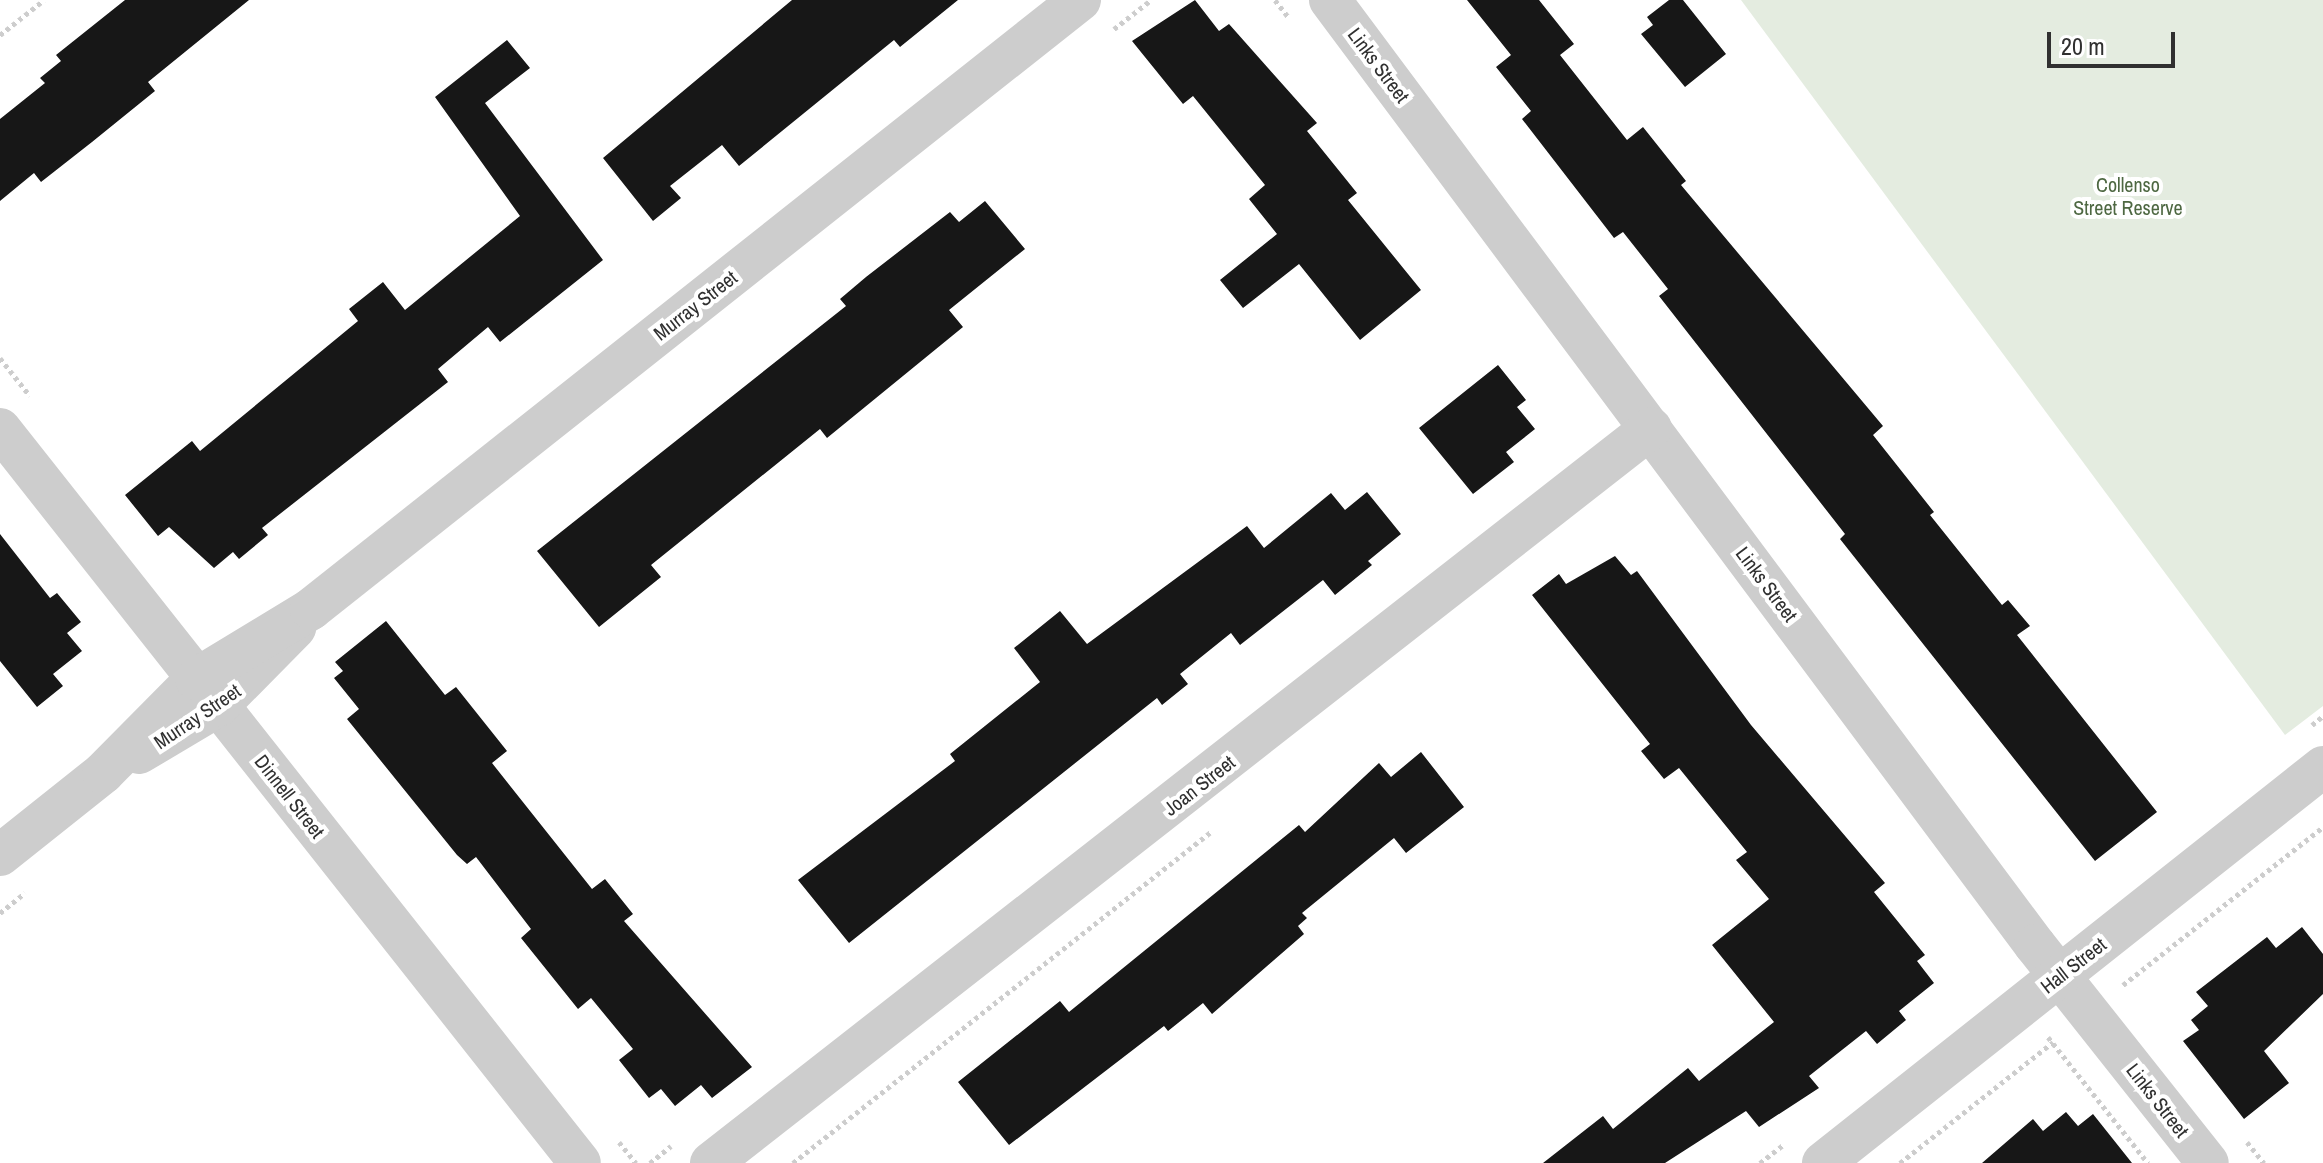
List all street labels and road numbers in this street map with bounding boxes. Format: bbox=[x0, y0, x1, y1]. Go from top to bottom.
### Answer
street label: Links Street bbox=[1343, 23, 1415, 107]
street label: Murray Street bbox=[648, 265, 742, 345]
street label: Links Street bbox=[1731, 542, 1803, 626]
street label: Murray Street bbox=[149, 678, 245, 754]
street label: Dinnell Street bbox=[250, 749, 330, 843]
street label: Joan Street bbox=[1159, 750, 1239, 820]
street label: Hall Street bbox=[2035, 932, 2111, 998]
street label: Links Street bbox=[2122, 1058, 2194, 1142]

